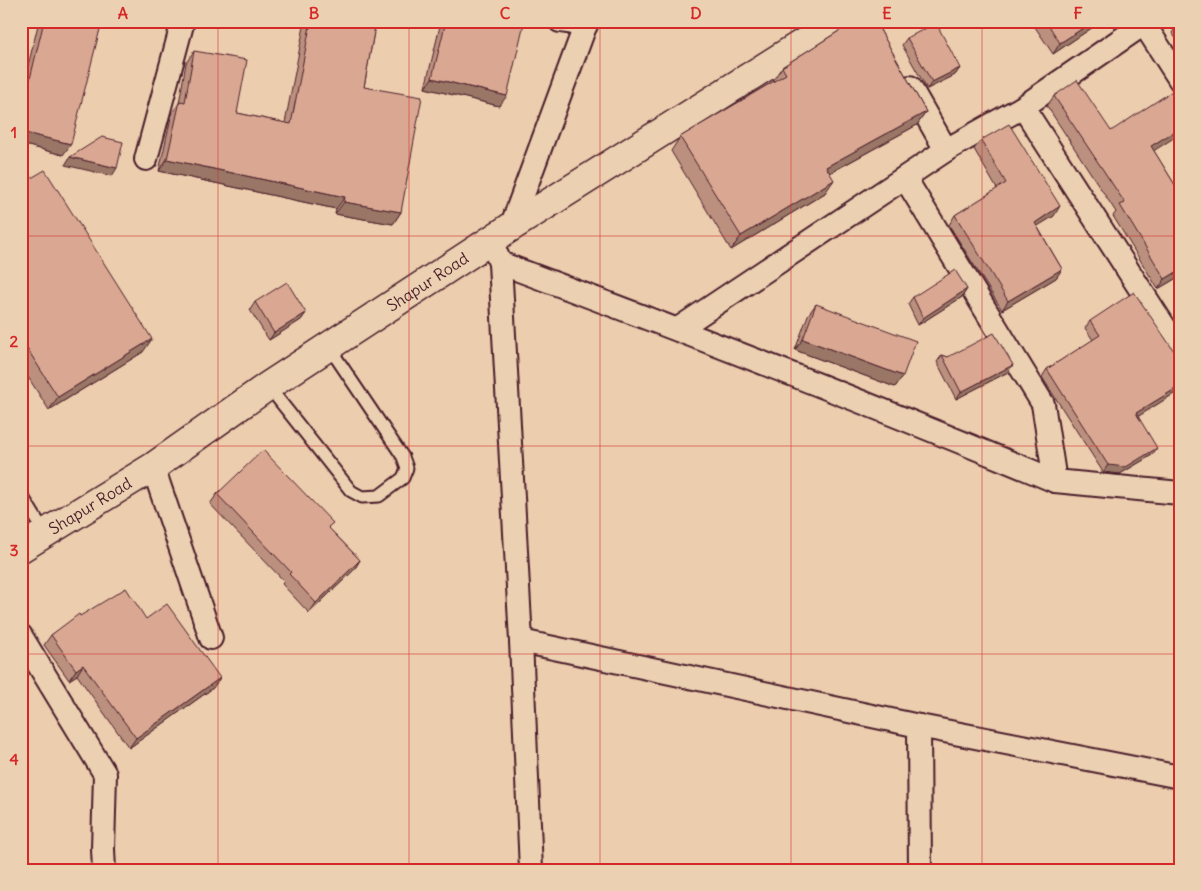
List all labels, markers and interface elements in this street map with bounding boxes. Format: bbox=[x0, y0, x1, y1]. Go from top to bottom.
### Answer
text: A bbox=[118, 3, 128, 23]
text: B bbox=[309, 3, 320, 23]
text: C bbox=[500, 3, 511, 23]
text: D bbox=[690, 3, 702, 23]
text: E bbox=[882, 3, 892, 23]
text: F bbox=[1073, 3, 1083, 23]
text: 1 bbox=[11, 122, 17, 142]
street label: Shapur Road bbox=[383, 248, 472, 316]
text: 2 bbox=[10, 331, 19, 351]
street label: Shapur Road bbox=[45, 473, 135, 539]
text: 3 bbox=[9, 540, 19, 560]
text: 4 bbox=[9, 749, 19, 769]

